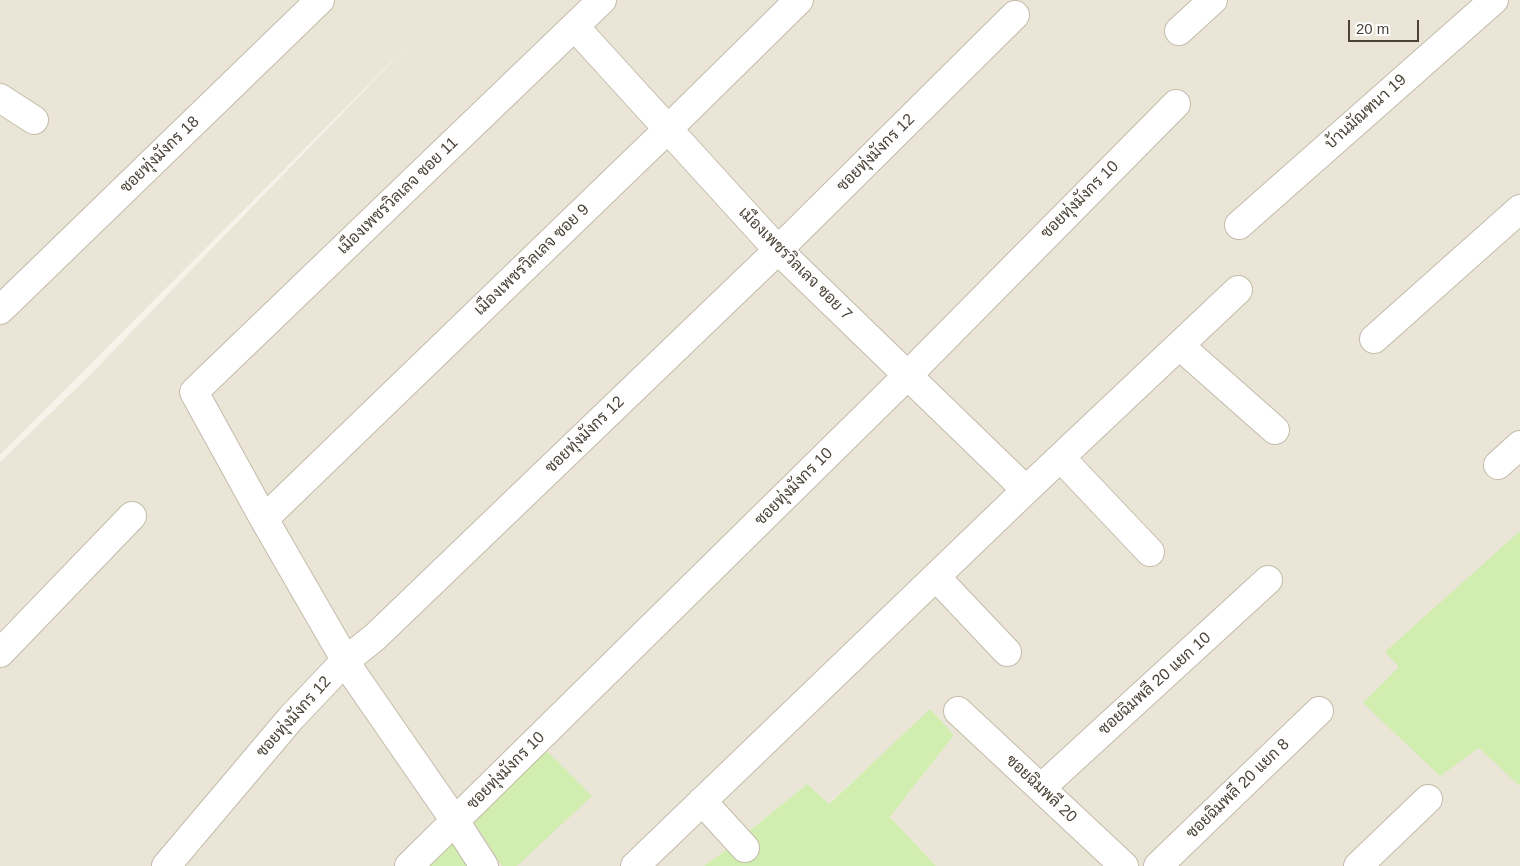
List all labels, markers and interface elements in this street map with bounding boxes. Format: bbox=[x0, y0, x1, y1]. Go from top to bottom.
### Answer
scale bar bbox=[1350, 10, 1421, 42]
text: 20 m bbox=[1356, 20, 1389, 37]
street label: บ้านมัณฑนา 19 bbox=[1321, 70, 1411, 154]
street label: ซอยทุ่งมังกร 12 bbox=[833, 110, 919, 196]
street label: ซอยทุ่งมังกร 18 bbox=[116, 113, 204, 197]
street label: เมืองเพชรวิลเลจ ซอย 11 bbox=[334, 134, 462, 258]
street label: ซอยทุ่งมังกร 10 bbox=[1037, 157, 1123, 243]
street label: เมืองเพชรวิลเลจ ซอย 9 bbox=[471, 200, 593, 320]
street label: เมืองเพชรวิลเลจ ซอย 7 bbox=[734, 203, 856, 325]
street label: ซอยทุ่งมังกร 12 bbox=[541, 393, 629, 477]
street label: ซอยทุ่งมังกร 10 bbox=[751, 444, 837, 530]
street label: ซอยฉิมพลี 20 แยก 10 bbox=[1095, 628, 1215, 740]
street label: ซอยทุ่งมังกร 12 bbox=[253, 673, 335, 761]
street label: ซอยทุ่งมังกร 10 bbox=[463, 728, 549, 814]
street label: ซอยฉิมพลี 20 แยก 8 bbox=[1182, 735, 1294, 843]
street label: ซอยฉิมพลี 20 bbox=[1001, 751, 1081, 827]

